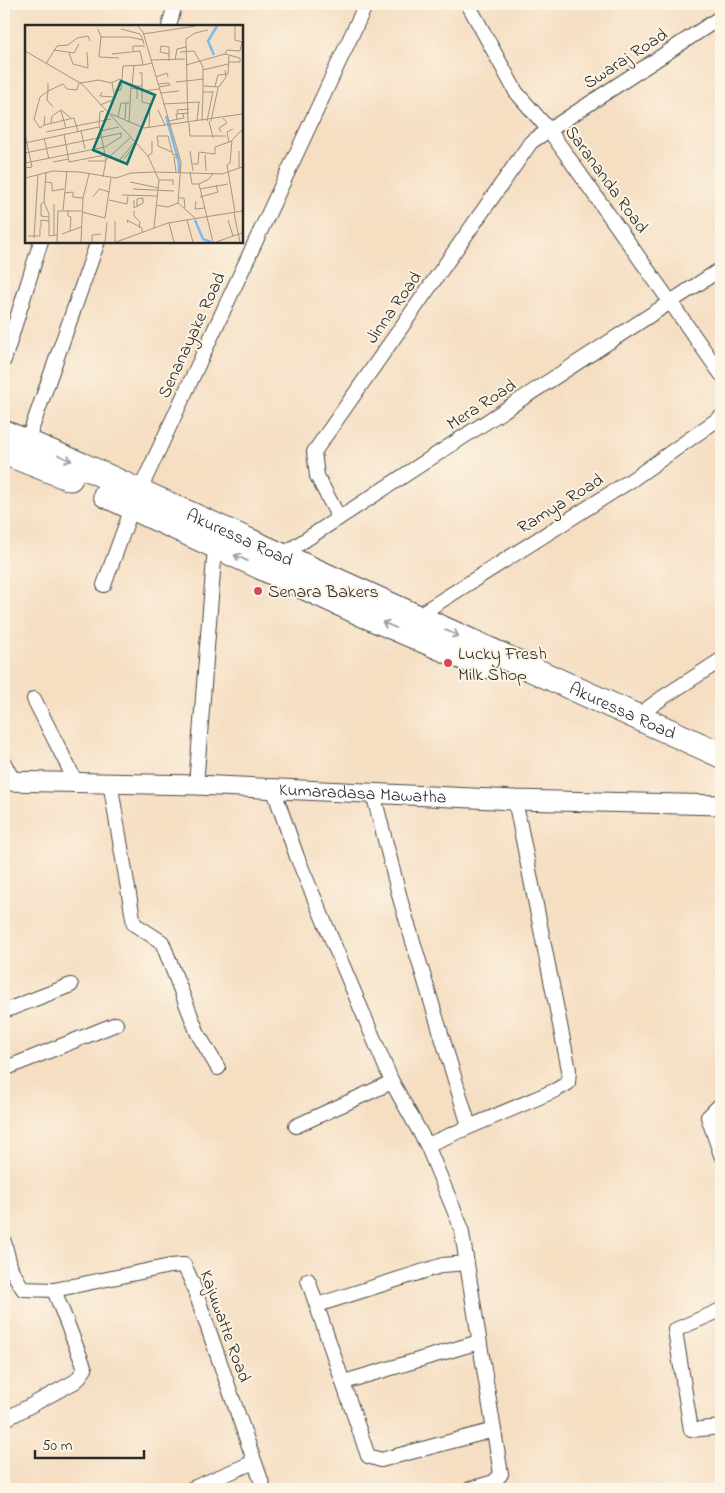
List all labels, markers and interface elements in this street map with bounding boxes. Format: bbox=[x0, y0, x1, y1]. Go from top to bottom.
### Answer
street label: Swaraj Road bbox=[579, 23, 673, 97]
inset map bbox=[25, 25, 242, 242]
street label: Sarananda Road bbox=[557, 121, 653, 239]
street label: Jinna Road bbox=[360, 267, 429, 350]
street label: Senanayake Road bbox=[152, 269, 233, 403]
street label: Mera Road bbox=[442, 374, 522, 438]
one-way arrow bbox=[57, 454, 72, 464]
street label: Ramya Road bbox=[513, 468, 609, 541]
street label: Akuressa Road bbox=[182, 503, 297, 574]
one-way arrow bbox=[234, 553, 249, 563]
place label: Senara Bakers bbox=[268, 580, 379, 606]
marker: Senara Bakers bbox=[252, 585, 264, 597]
one-way arrow bbox=[382, 620, 397, 630]
one-way arrow bbox=[444, 628, 459, 638]
place label: Lucky Fresh Milk Shop bbox=[458, 642, 547, 689]
marker: Lucky Fresh Milk Shop bbox=[442, 657, 454, 669]
street label: Akuressa Road bbox=[564, 677, 679, 748]
street label: Kumaradasa Mawatha bbox=[278, 778, 447, 812]
street label: Kajuwatte Road bbox=[192, 1267, 256, 1386]
scale bar bbox=[35, 1428, 144, 1460]
text: 50 m bbox=[42, 1435, 73, 1457]

